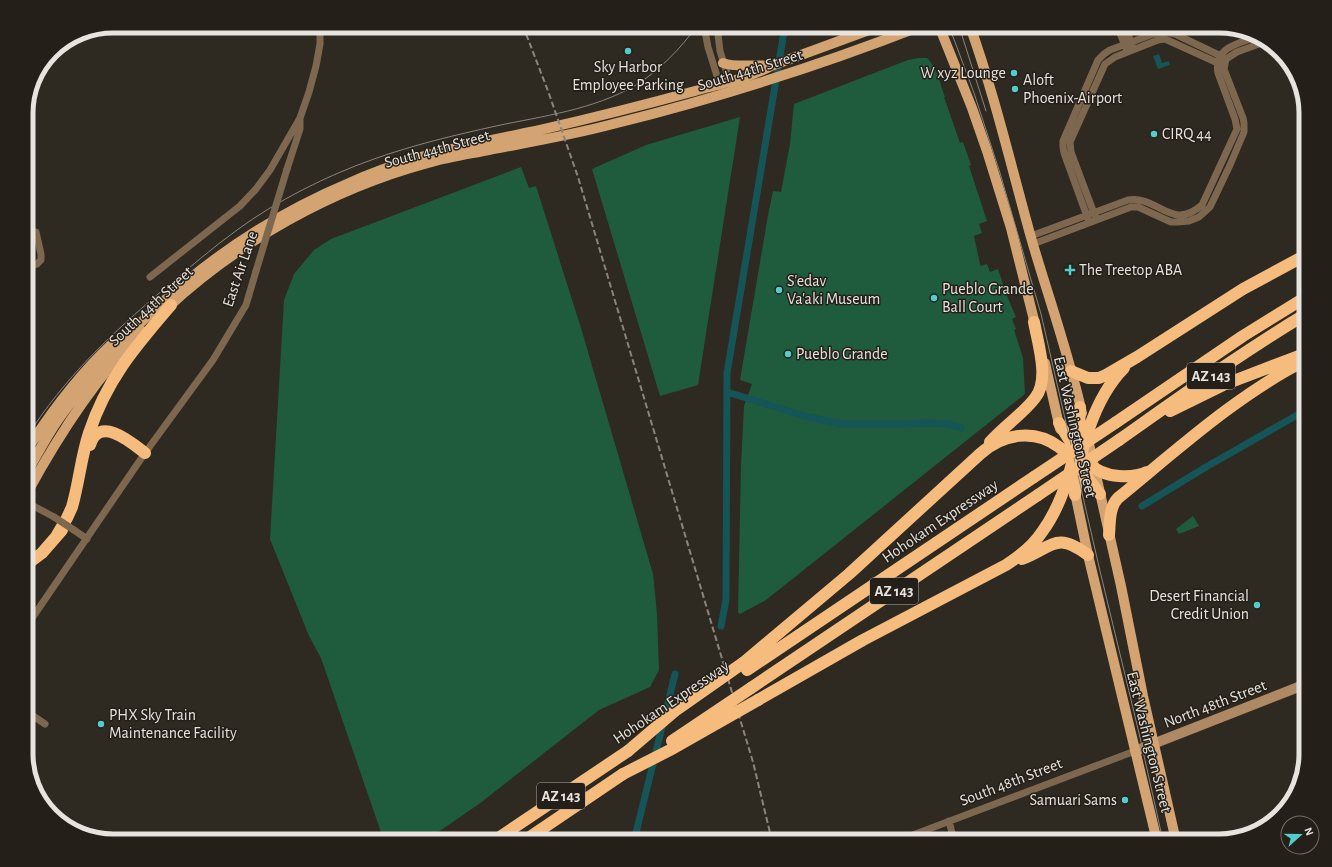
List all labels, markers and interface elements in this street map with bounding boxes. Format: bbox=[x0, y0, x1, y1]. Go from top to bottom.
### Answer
marker: Sky Harbor Employee Parking bbox=[623, 46, 633, 56]
street label: South 44th Street bbox=[696, 46, 804, 94]
place label: Sky Harbor Employee Parking bbox=[572, 59, 684, 94]
place label: W xyz Lounge bbox=[920, 65, 1006, 82]
marker: W xyz Lounge bbox=[1009, 68, 1019, 78]
place label: Aloft Phoenix-Airport bbox=[1023, 72, 1122, 106]
marker: Aloft Phoenix-Airport bbox=[1010, 84, 1020, 94]
place label: CIRQ 44 bbox=[1162, 126, 1212, 143]
street label: South 44th Street bbox=[383, 127, 491, 171]
marker: CIRQ 44 bbox=[1149, 129, 1159, 139]
street label: East Air Lane bbox=[220, 229, 260, 309]
place label: The Treetop ABA bbox=[1079, 262, 1182, 278]
street label: South 44th Street bbox=[106, 263, 196, 349]
marker: The Treetop ABA bbox=[1064, 264, 1076, 276]
place label: S'edav Va'aki Museum bbox=[787, 273, 880, 307]
place label: Pueblo Grande Ball Court bbox=[942, 281, 1034, 315]
marker: S'edav Va'aki Museum bbox=[774, 285, 784, 295]
marker: Pueblo Grande Ball Court bbox=[929, 293, 939, 303]
place label: Pueblo Grande bbox=[796, 346, 888, 362]
marker: Pueblo Grande bbox=[783, 349, 793, 359]
street label: East Washington Street bbox=[1051, 355, 1099, 499]
road number: AZ 143 bbox=[1187, 363, 1235, 389]
street label: Hohokam Expressway bbox=[879, 476, 1001, 566]
road number: AZ 143 bbox=[870, 578, 918, 604]
place label: Desert Financial Credit Union bbox=[1149, 588, 1249, 622]
marker: Desert Financial Credit Union bbox=[1252, 600, 1262, 610]
street label: Hohokam Expressway bbox=[610, 657, 732, 747]
street label: East Washington Street bbox=[1124, 670, 1174, 814]
street label: North 48th Street bbox=[1161, 677, 1269, 731]
place label: PHX Sky Train Maintenance Facility bbox=[109, 707, 237, 742]
marker: PHX Sky Train Maintenance Facility bbox=[96, 719, 106, 729]
street label: South 48th Street bbox=[958, 755, 1064, 809]
road number: AZ 143 bbox=[537, 783, 585, 809]
place label: Samuari Sams bbox=[1029, 792, 1117, 808]
marker: Samuari Sams bbox=[1120, 795, 1130, 805]
north arrow bbox=[1280, 815, 1320, 855]
text: N bbox=[1302, 826, 1315, 837]

